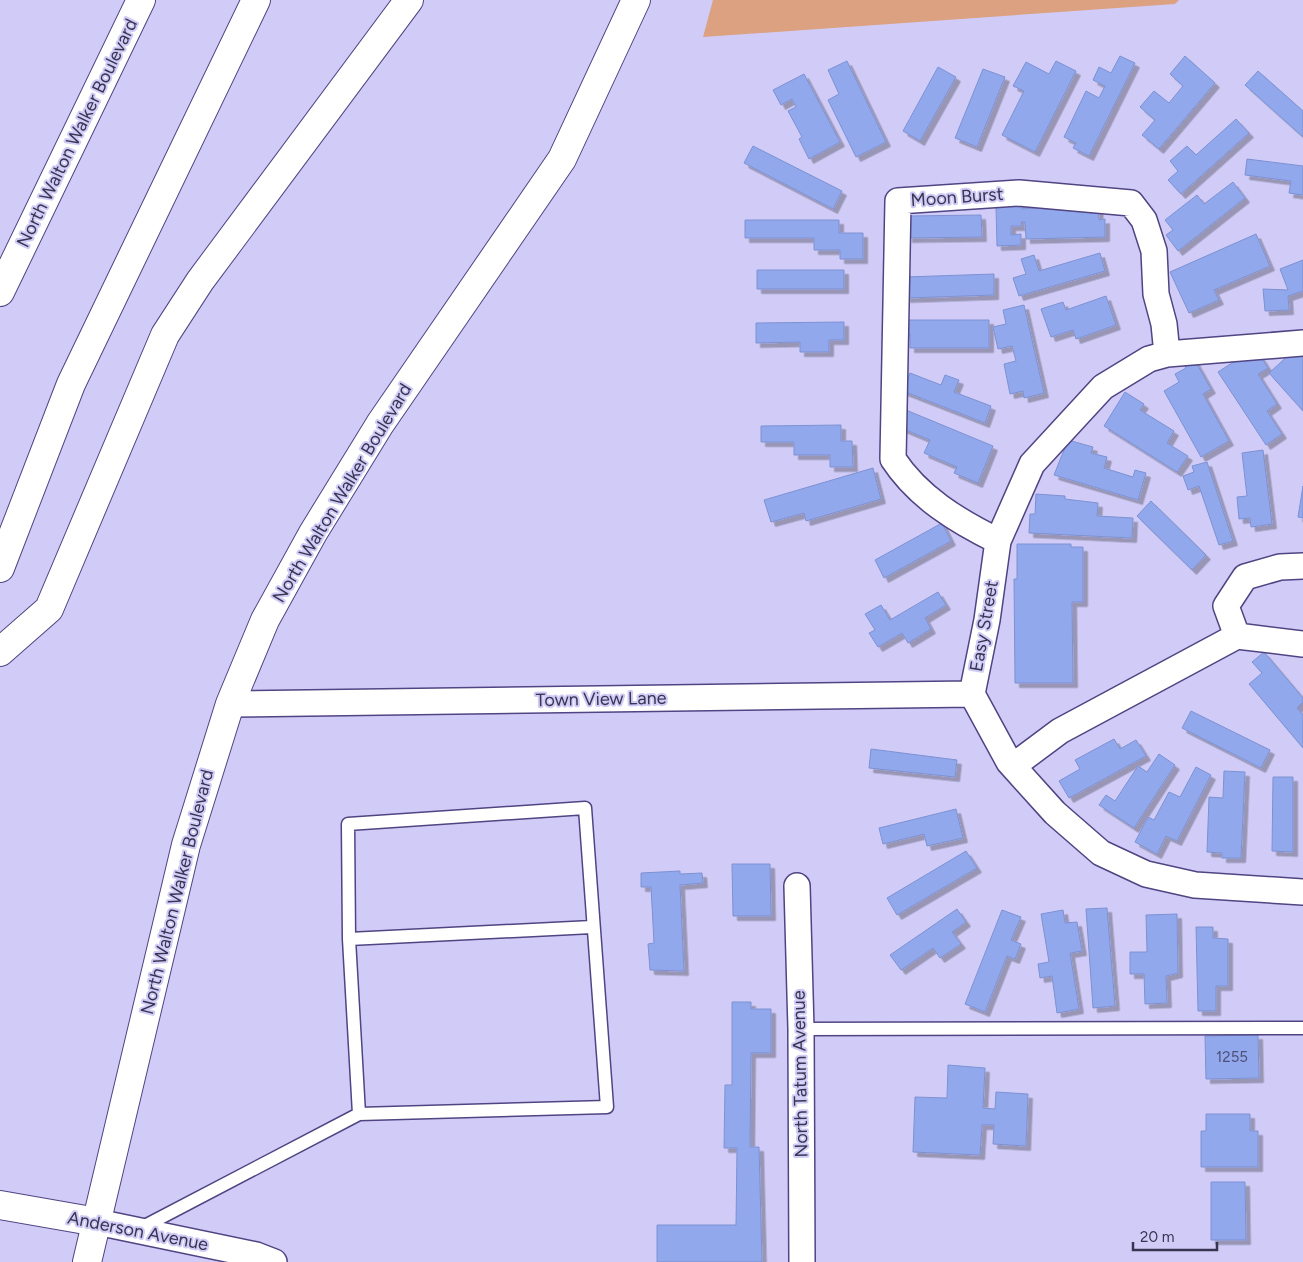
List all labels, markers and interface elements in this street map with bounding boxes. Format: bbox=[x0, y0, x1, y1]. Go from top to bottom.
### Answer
street label: North Walton Walker Boulevard bbox=[12, 15, 142, 251]
street label: Moon Burst bbox=[910, 183, 1004, 211]
street label: North Walton Walker Boulevard bbox=[268, 379, 416, 607]
street label: Easy Street bbox=[965, 578, 1003, 673]
street label: Town View Lane bbox=[535, 687, 667, 711]
street label: North Walton Walker Boulevard bbox=[136, 767, 218, 1017]
street label: North Tatum Avenue bbox=[788, 990, 812, 1158]
house number: 1255 bbox=[1216, 1048, 1248, 1066]
street label: Anderson Avenue bbox=[66, 1207, 210, 1255]
scale bar bbox=[1133, 1220, 1217, 1252]
text: 20 m bbox=[1140, 1228, 1174, 1246]

